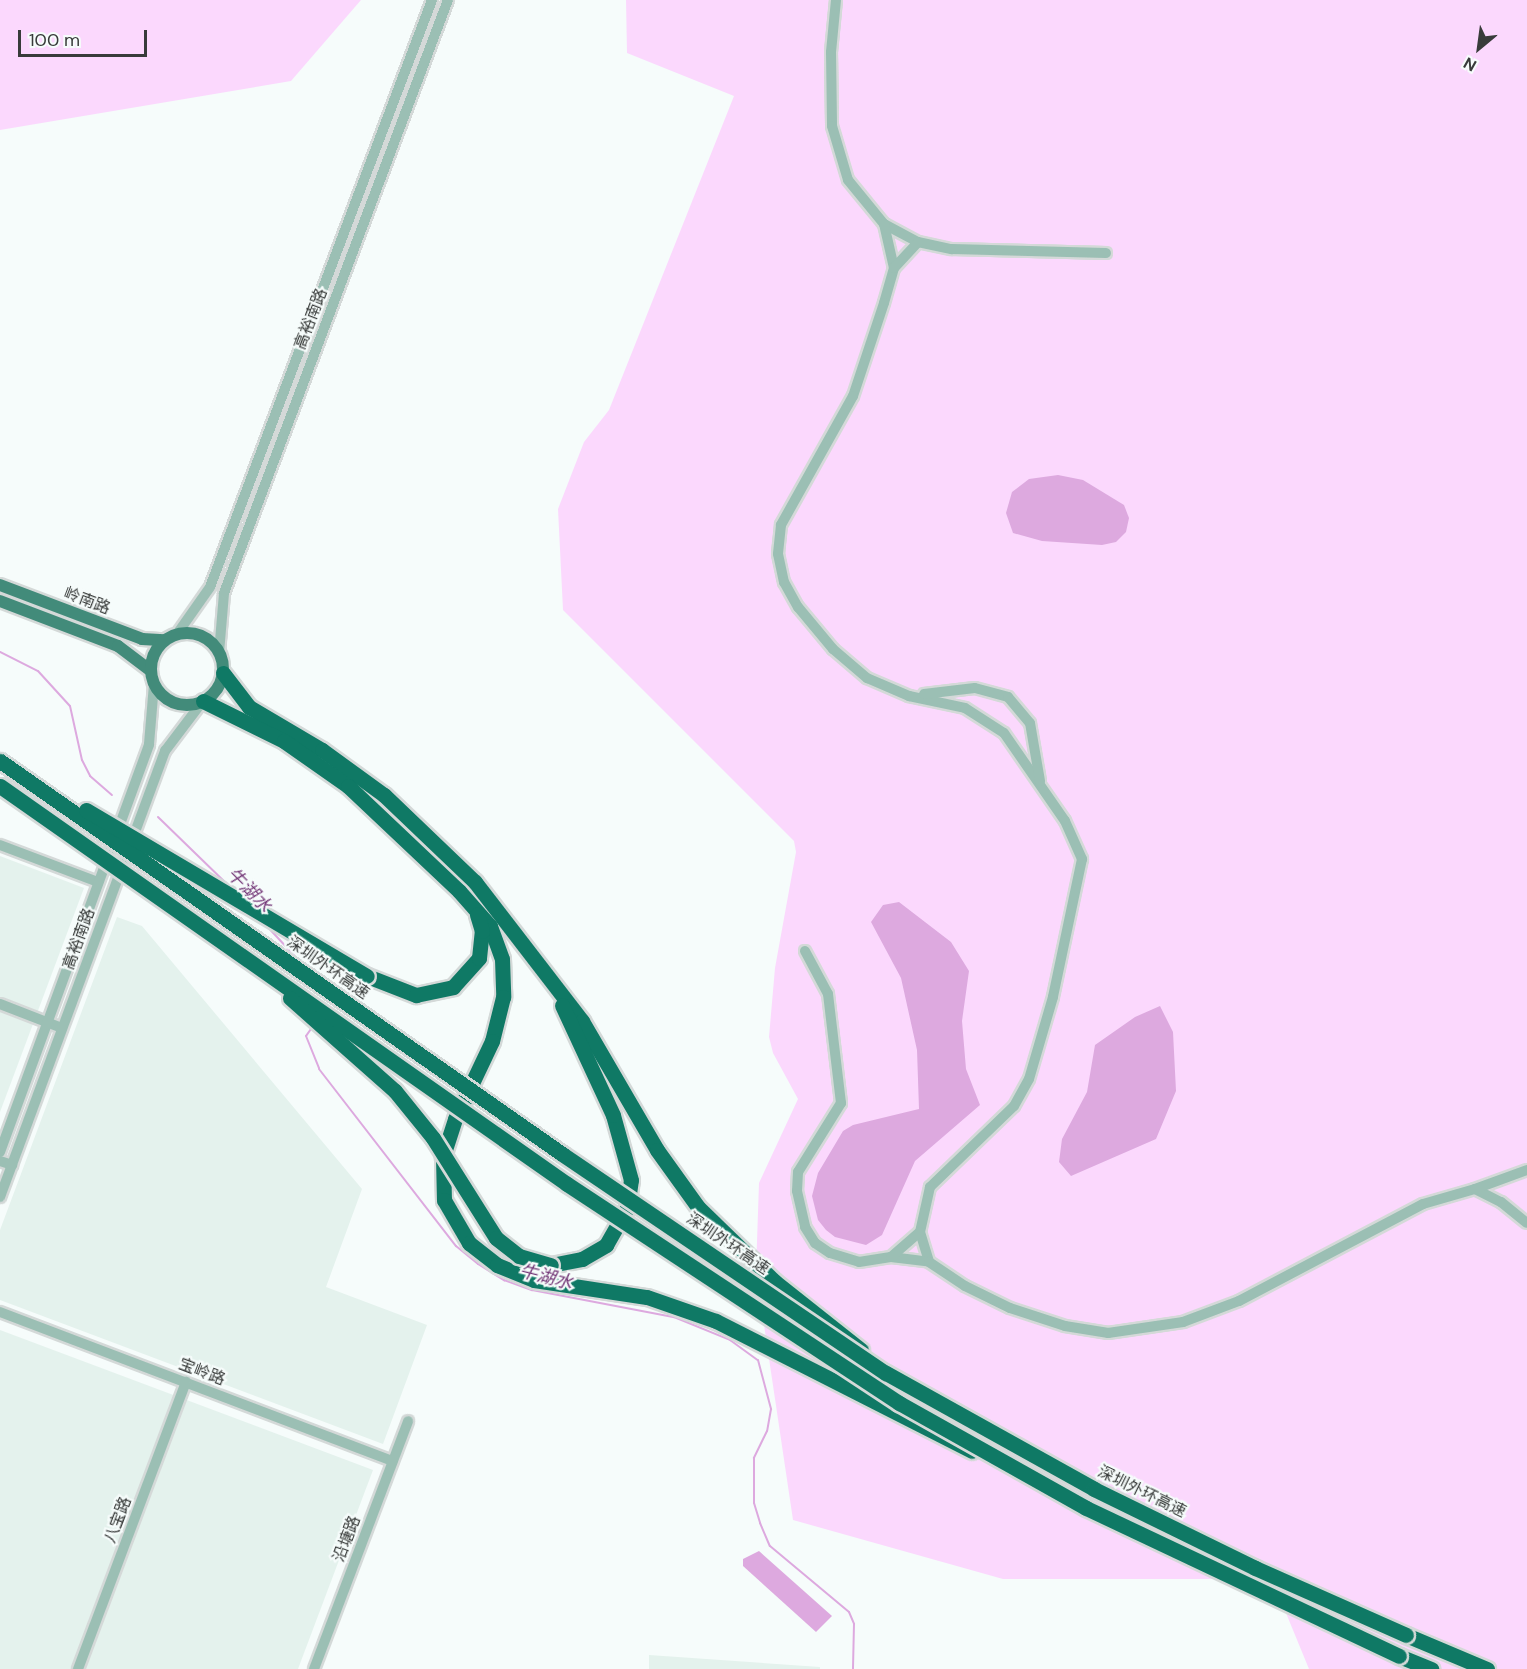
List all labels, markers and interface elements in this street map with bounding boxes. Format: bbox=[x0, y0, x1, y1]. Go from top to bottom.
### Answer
scale bar bbox=[21, 18, 150, 56]
north arrow bbox=[1449, 18, 1509, 78]
text: 100 m bbox=[29, 28, 80, 52]
text: N bbox=[1460, 52, 1480, 76]
street label: 高裕南路 bbox=[291, 286, 331, 352]
street label: 岭南路 bbox=[61, 583, 113, 619]
water label: 牛湖水 bbox=[222, 863, 276, 917]
street label: 高裕南路 bbox=[59, 906, 99, 972]
street label: 深圳外环高速 bbox=[283, 933, 373, 1003]
street label: 深圳外环高速 bbox=[683, 1209, 773, 1279]
water label: 牛湖水 bbox=[517, 1260, 575, 1294]
street label: 宝岭路 bbox=[176, 1354, 228, 1390]
street label: 深圳外环高速 bbox=[1095, 1462, 1189, 1522]
street label: 八宝路 bbox=[100, 1494, 136, 1546]
street label: 沿塘路 bbox=[329, 1513, 365, 1565]

